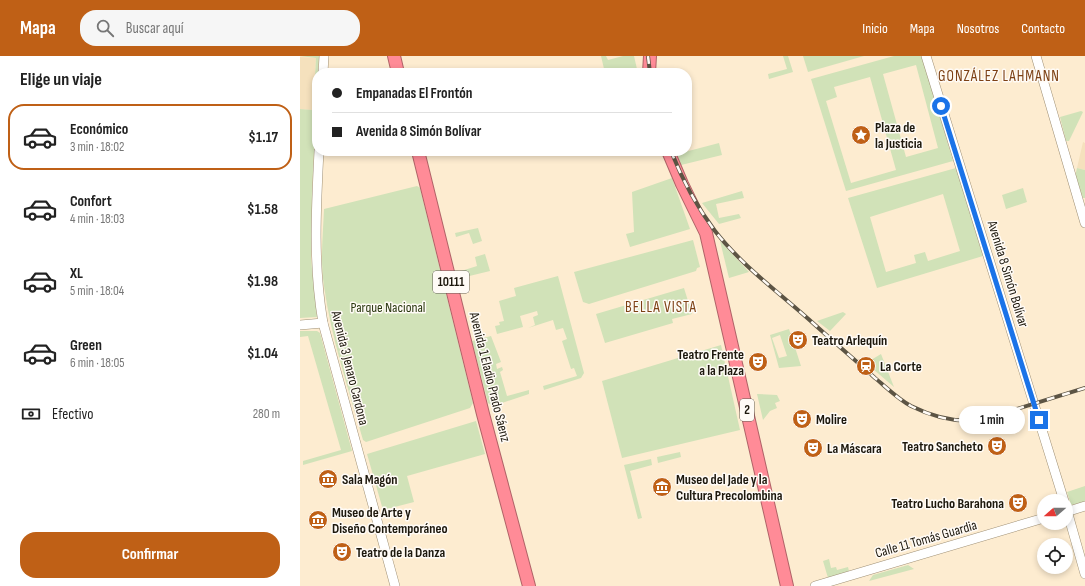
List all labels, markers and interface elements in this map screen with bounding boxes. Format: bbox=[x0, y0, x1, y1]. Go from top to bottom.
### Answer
search box bbox=[80, 10, 360, 46]
text: Mapa bbox=[20, 17, 56, 40]
icon: search bbox=[94, 17, 116, 39]
text: Buscar aquí bbox=[126, 19, 183, 38]
text: Inicio bbox=[862, 20, 888, 37]
text: Mapa bbox=[910, 20, 935, 37]
text: Nosotros bbox=[957, 20, 999, 37]
text: Contacto bbox=[1021, 20, 1065, 37]
district label: GONZÁLEZ LAHMANN bbox=[938, 67, 1060, 86]
text: Elige un viaje bbox=[20, 69, 102, 90]
text: Empanadas El Frontón bbox=[356, 84, 473, 103]
route start bbox=[932, 97, 950, 115]
icon: car bbox=[22, 119, 58, 155]
place label: Plaza de la Justicia bbox=[875, 119, 923, 152]
text: Económico bbox=[70, 120, 128, 139]
text: Avenida 8 Simón Bolívar bbox=[356, 122, 481, 141]
place icon: Plaza de la Justicia bbox=[850, 124, 872, 146]
text: $1.17 bbox=[248, 128, 278, 147]
text: 3 min · 18:02 bbox=[70, 139, 124, 155]
icon: car bbox=[22, 191, 58, 227]
text: Confort bbox=[70, 192, 112, 211]
text: $1.58 bbox=[247, 200, 278, 219]
text: 4 min · 18:03 bbox=[70, 211, 124, 227]
street label: Avenida 8 Simón Bolívar bbox=[983, 218, 1032, 329]
icon: car bbox=[22, 263, 58, 299]
text: XL bbox=[70, 264, 83, 283]
road number: 10111 bbox=[433, 271, 469, 293]
text: $1.98 bbox=[247, 272, 278, 291]
text: 5 min · 18:04 bbox=[70, 283, 124, 299]
district label: BELLA VISTA bbox=[625, 298, 697, 317]
park label: Parque Nacional bbox=[351, 299, 425, 316]
street label: Avenida 3 Jenaro Cardona bbox=[327, 308, 372, 427]
street label: Avenida 1 Eladio Prado Sáenz bbox=[465, 309, 514, 444]
theatre icon: Teatro Arlequín bbox=[787, 329, 809, 351]
place label: Teatro Arlequín bbox=[812, 332, 887, 349]
icon: car bbox=[22, 335, 58, 371]
text: Green bbox=[70, 336, 102, 355]
text: $1.04 bbox=[247, 344, 278, 363]
place label: Teatro Frente a la Plaza bbox=[677, 346, 744, 379]
theatre icon: Teatro Frente a la Plaza bbox=[747, 351, 769, 373]
text: 6 min · 18:05 bbox=[70, 355, 125, 371]
station icon: La Corte bbox=[855, 355, 877, 377]
place label: La Corte bbox=[880, 358, 922, 375]
road number: 2 bbox=[740, 399, 754, 421]
icon: cash bbox=[20, 403, 42, 425]
text: Efectivo bbox=[52, 405, 93, 424]
text: 280 m bbox=[253, 406, 280, 422]
callout: 1 min bbox=[959, 406, 1025, 434]
theatre icon: Molire bbox=[791, 408, 813, 430]
place label: Molire bbox=[816, 411, 847, 428]
route end bbox=[1030, 411, 1048, 429]
text: 1 min bbox=[980, 412, 1004, 428]
theatre icon: Teatro Sancheto bbox=[986, 435, 1008, 457]
theatre icon: La Máscara bbox=[802, 437, 824, 459]
place label: Teatro Sancheto bbox=[902, 438, 983, 455]
place label: La Máscara bbox=[827, 440, 882, 457]
museum icon: Sala Magón bbox=[317, 468, 339, 490]
place label: Sala Magón bbox=[342, 471, 398, 488]
place label: Museo del Jade y la Cultura Precolombina bbox=[676, 471, 783, 504]
museum icon: Museo del Jade y la Cultura Precolombina bbox=[651, 476, 673, 498]
theatre icon: Teatro Lucho Barahona bbox=[1007, 492, 1029, 514]
north arrow bbox=[1037, 494, 1073, 530]
map controls bbox=[1037, 494, 1073, 574]
place label: Teatro Lucho Barahona bbox=[891, 495, 1004, 512]
place label: Museo de Arte y Diseño Contemporáneo bbox=[332, 504, 448, 537]
museum icon: Museo de Arte y Diseño Contemporáneo bbox=[307, 509, 329, 531]
street label: Calle 11 Tomás Guardia bbox=[873, 516, 979, 562]
button: Confirmar bbox=[20, 532, 280, 578]
button: locate bbox=[1037, 538, 1073, 574]
theatre icon: Teatro de la Danza bbox=[331, 541, 353, 563]
place label: Teatro de la Danza bbox=[356, 544, 446, 561]

